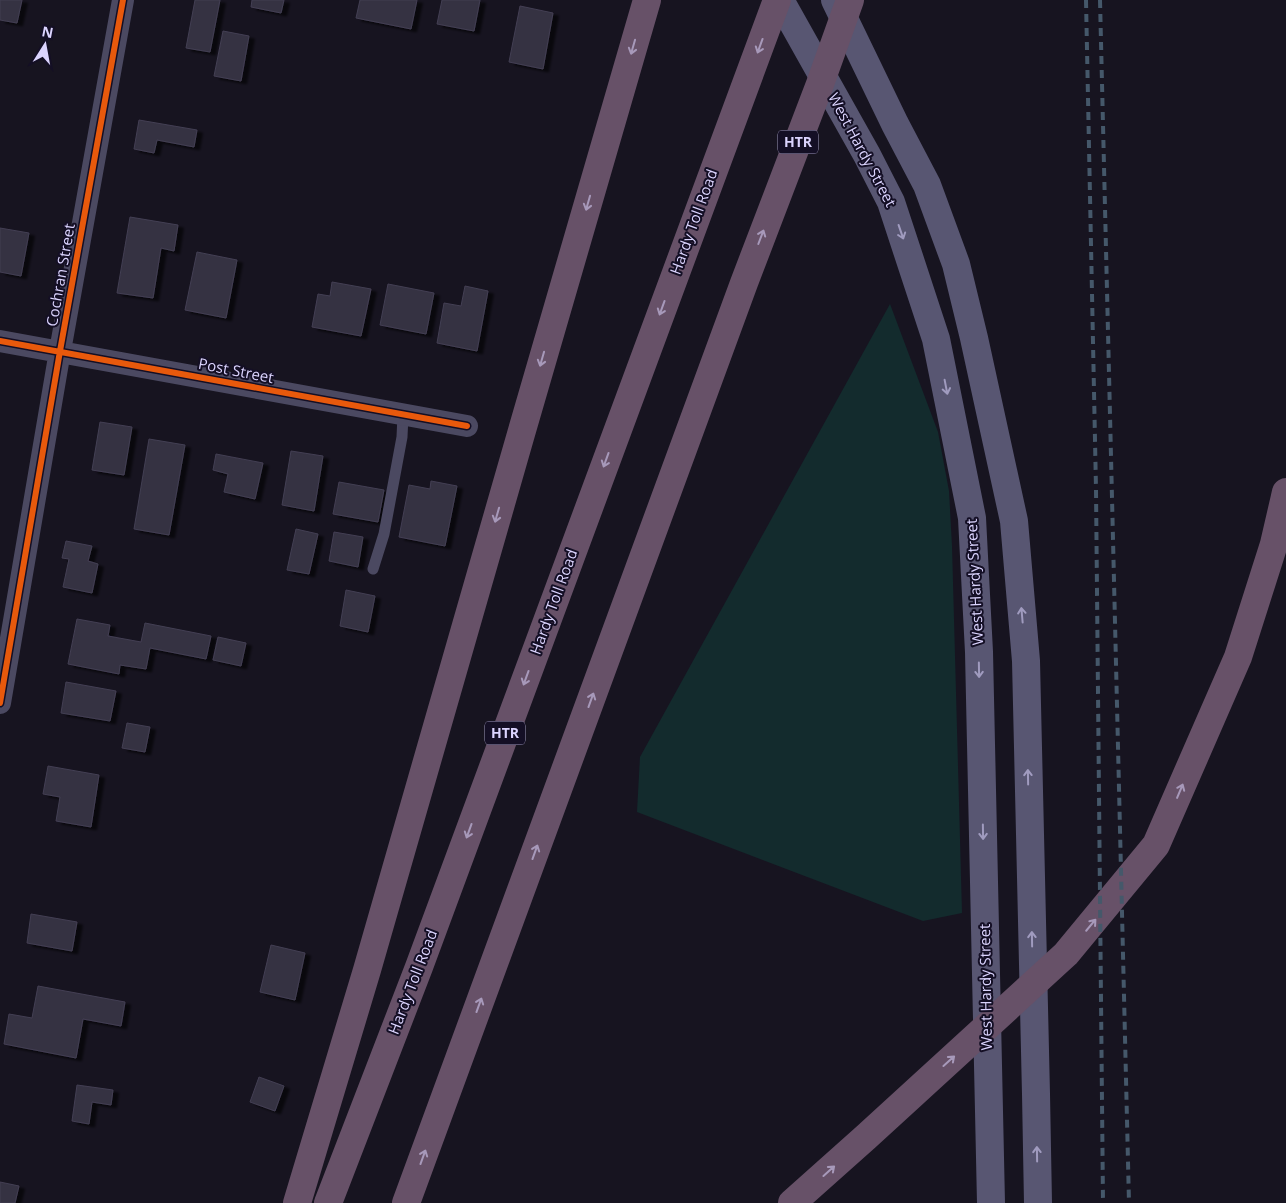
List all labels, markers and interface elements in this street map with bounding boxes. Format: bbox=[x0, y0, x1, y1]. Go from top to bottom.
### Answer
north arrow bbox=[20, 20, 70, 70]
text: N bbox=[40, 21, 55, 42]
one-way arrow bbox=[755, 37, 764, 53]
one-way arrow bbox=[628, 38, 638, 54]
street label: West Hardy Street bbox=[824, 89, 901, 210]
road number: HTR bbox=[778, 130, 818, 154]
street label: Hardy Toll Road bbox=[665, 166, 721, 277]
one-way arrow bbox=[582, 194, 592, 210]
street label: Cochran Street bbox=[41, 222, 79, 328]
one-way arrow bbox=[897, 223, 906, 239]
one-way arrow bbox=[757, 230, 766, 245]
one-way arrow bbox=[657, 299, 666, 315]
one-way arrow bbox=[537, 350, 547, 366]
street label: Post Street bbox=[197, 353, 276, 387]
one-way arrow bbox=[941, 379, 951, 395]
one-way arrow bbox=[601, 452, 610, 467]
one-way arrow bbox=[492, 507, 502, 523]
street label: West Hardy Street bbox=[961, 518, 987, 646]
street label: Hardy Toll Road bbox=[525, 546, 581, 657]
one-way arrow bbox=[1017, 607, 1026, 623]
one-way arrow bbox=[974, 661, 984, 677]
one-way arrow bbox=[521, 670, 530, 685]
one-way arrow bbox=[587, 692, 596, 708]
road number: HTR bbox=[485, 721, 525, 744]
one-way arrow bbox=[1024, 769, 1033, 785]
one-way arrow bbox=[1175, 784, 1185, 799]
one-way arrow bbox=[464, 822, 473, 838]
one-way arrow bbox=[978, 824, 988, 840]
one-way arrow bbox=[531, 845, 540, 860]
one-way arrow bbox=[1085, 918, 1096, 931]
street label: West Hardy Street bbox=[974, 924, 996, 1051]
street label: Hardy Toll Road bbox=[383, 926, 441, 1037]
one-way arrow bbox=[1028, 932, 1037, 948]
one-way arrow bbox=[475, 997, 484, 1013]
one-way arrow bbox=[942, 1056, 955, 1067]
one-way arrow bbox=[1032, 1147, 1042, 1163]
one-way arrow bbox=[418, 1150, 428, 1165]
one-way arrow bbox=[822, 1165, 835, 1177]

